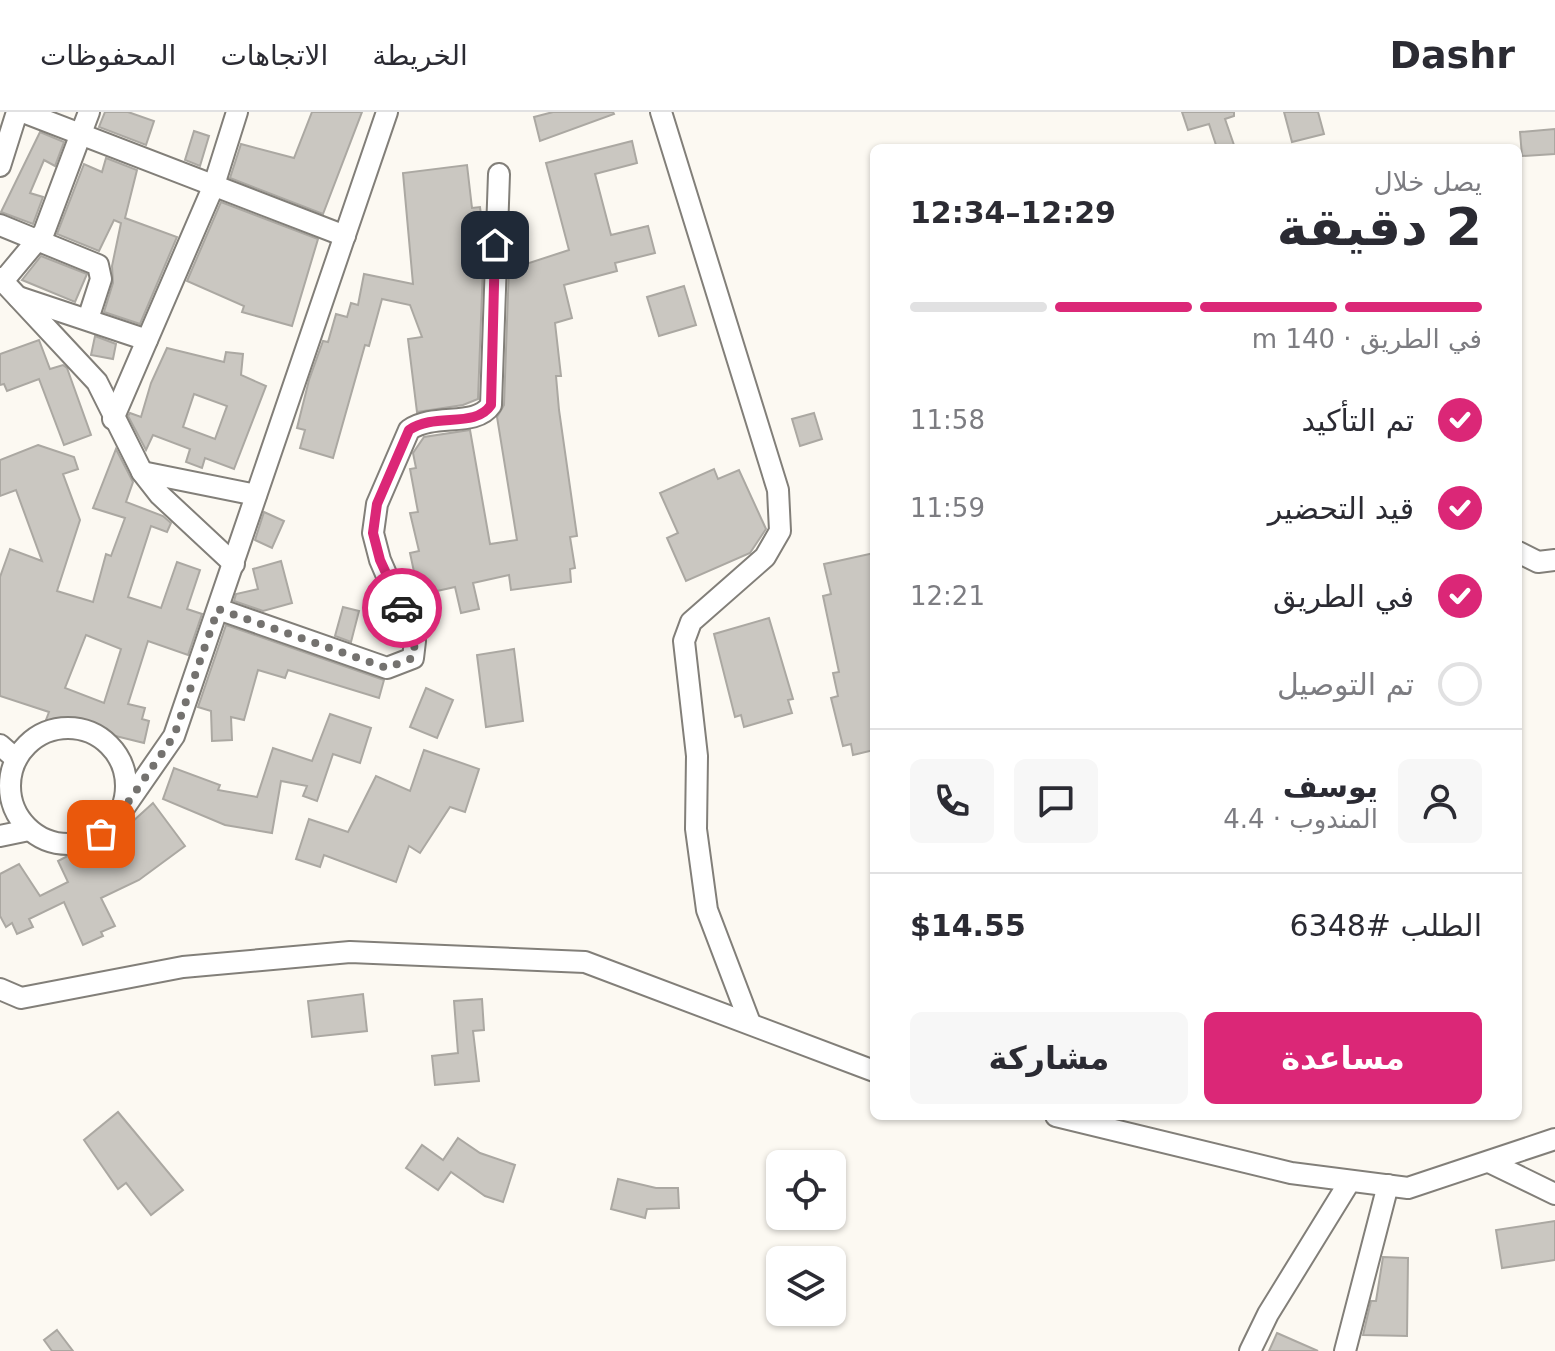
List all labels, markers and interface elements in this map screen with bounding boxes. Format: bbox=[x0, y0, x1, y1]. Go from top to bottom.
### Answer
text: Dashr bbox=[1389, 33, 1515, 77]
text: المحفوظات bbox=[40, 39, 176, 72]
text: الاتجاهات bbox=[220, 39, 328, 72]
text: الخريطة bbox=[372, 39, 468, 72]
text: يصل خلال bbox=[1374, 167, 1482, 197]
text: 12:29–12:34 bbox=[910, 195, 1116, 230]
text: 2 دقيقة bbox=[1277, 197, 1482, 257]
pin bbox=[461, 211, 529, 279]
icon: home bbox=[473, 223, 517, 267]
text: في الطريق · 140 m bbox=[1252, 324, 1482, 354]
icon: check bbox=[1438, 398, 1482, 442]
text: تم التأكيد bbox=[1301, 403, 1414, 438]
text: 11:58 bbox=[910, 405, 985, 435]
icon: check bbox=[1438, 486, 1482, 530]
text: قيد التحضير bbox=[1268, 491, 1414, 526]
text: 11:59 bbox=[910, 493, 985, 523]
courier bbox=[362, 568, 442, 648]
icon: check bbox=[1438, 574, 1482, 618]
text: في الطريق bbox=[1273, 579, 1414, 614]
text: 12:21 bbox=[910, 581, 985, 611]
icon: car bbox=[380, 586, 424, 630]
text: تم التوصيل bbox=[1277, 667, 1414, 702]
button: phone bbox=[910, 759, 994, 843]
button: chat bbox=[1014, 759, 1098, 843]
button: person bbox=[1398, 759, 1482, 843]
text: يوسف bbox=[1283, 769, 1378, 804]
pin bbox=[67, 800, 135, 868]
text: المندوب · 4.4 bbox=[1223, 804, 1378, 834]
icon: bag bbox=[79, 812, 123, 856]
text: $14.55 bbox=[910, 908, 1026, 943]
text: الطلب #6348 bbox=[1289, 908, 1482, 943]
button: مشاركة bbox=[910, 1012, 1188, 1104]
button: مساعدة bbox=[1204, 1012, 1482, 1104]
map controls bbox=[766, 1150, 846, 1326]
button: locate bbox=[766, 1150, 846, 1230]
button: layers bbox=[766, 1246, 846, 1326]

